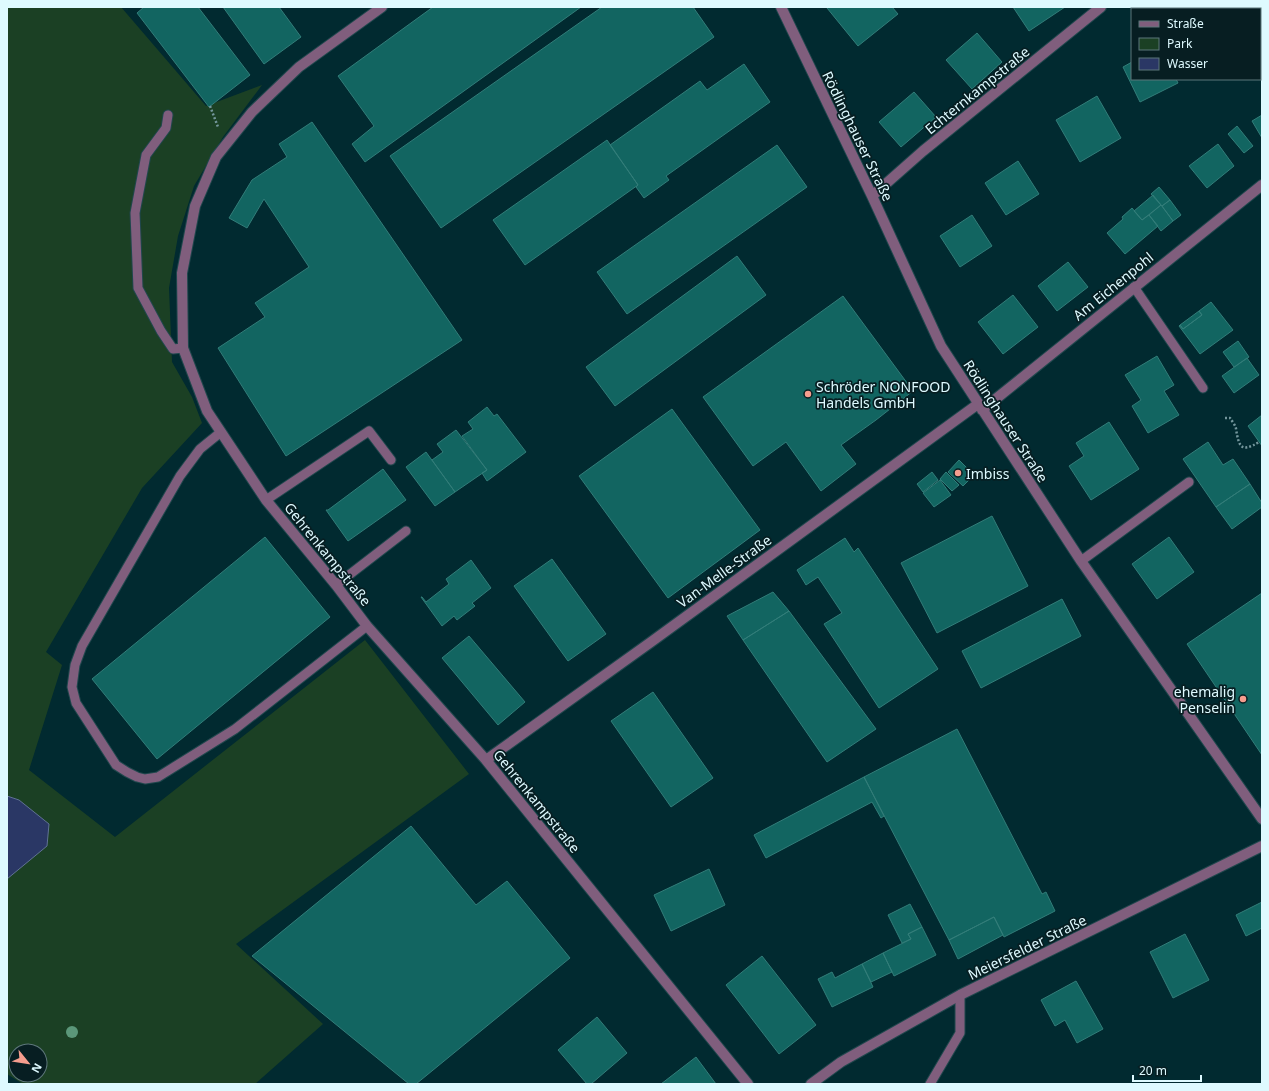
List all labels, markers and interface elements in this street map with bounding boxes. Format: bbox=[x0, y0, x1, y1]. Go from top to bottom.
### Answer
legend bbox=[1131, 8, 1261, 80]
text: Straße bbox=[1167, 15, 1204, 32]
text: Park bbox=[1167, 35, 1193, 52]
street label: Echternkampstraße bbox=[921, 42, 1033, 138]
text: Wasser bbox=[1167, 55, 1208, 72]
street label: Rödlinghauser Straße bbox=[818, 68, 898, 204]
street label: Am Eichenpohl bbox=[1069, 248, 1157, 324]
street label: Rödlinghauser Straße bbox=[959, 356, 1053, 486]
place label: Schröder NONFOOD Handels GmbH bbox=[816, 377, 951, 412]
marker: Schröder NONFOOD Handels GmbH bbox=[803, 389, 813, 399]
place label: Imbiss bbox=[966, 464, 1010, 483]
marker: Imbiss bbox=[953, 468, 963, 478]
street label: Gehrenkampstraße bbox=[280, 498, 376, 610]
street label: Van-Melle-Straße bbox=[673, 530, 775, 612]
place label: ehemalig Penselin bbox=[1174, 682, 1235, 717]
marker: ehemalig Penselin bbox=[1238, 694, 1248, 704]
street label: Gehrenkampstraße bbox=[489, 745, 585, 857]
street label: Meiersfelder Straße bbox=[965, 910, 1090, 984]
north arrow bbox=[8, 1043, 48, 1083]
scale bar bbox=[1133, 1057, 1201, 1083]
text: N bbox=[28, 1061, 46, 1076]
text: 20 m bbox=[1139, 1062, 1167, 1079]

